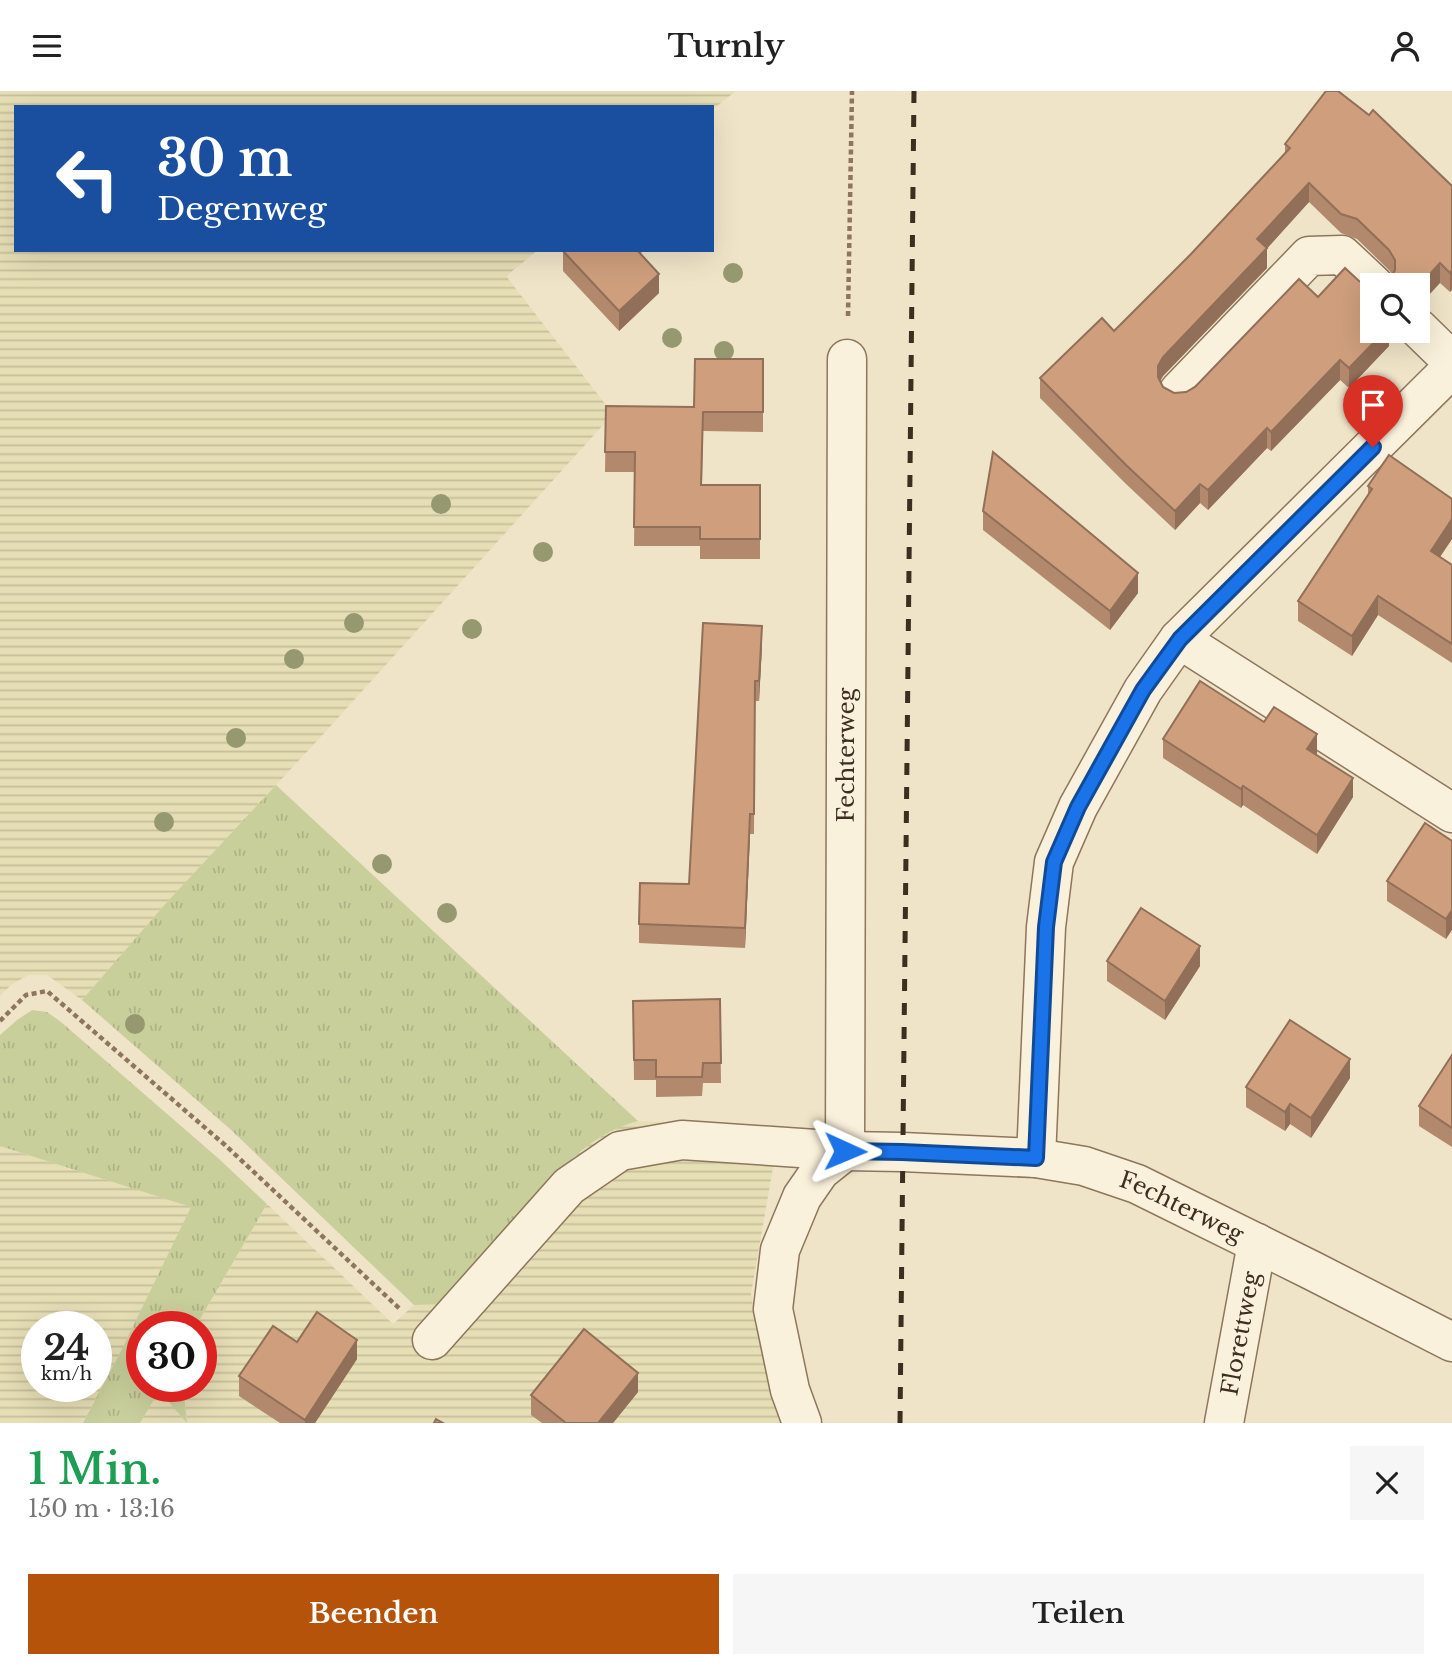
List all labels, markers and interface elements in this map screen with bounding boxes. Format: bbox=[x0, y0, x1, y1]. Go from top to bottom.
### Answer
text: Turnly bbox=[667, 26, 785, 66]
icon: menu bbox=[28, 27, 66, 65]
icon: person bbox=[1386, 27, 1424, 65]
text: 30 m bbox=[157, 128, 292, 189]
icon: left bbox=[42, 133, 133, 224]
text: Degenweg bbox=[157, 189, 327, 229]
map controls bbox=[1360, 273, 1430, 343]
button: search bbox=[1360, 273, 1430, 343]
pin bbox=[1343, 375, 1403, 447]
icon: arrive bbox=[1354, 386, 1392, 424]
street label: Fechterweg bbox=[832, 687, 860, 822]
position arrow bbox=[808, 1114, 882, 1188]
street label: Fechterweg bbox=[1116, 1165, 1249, 1249]
street label: Florettweg bbox=[1215, 1269, 1266, 1398]
speed limit sign: 30 bbox=[126, 1311, 217, 1402]
text: 24 bbox=[43, 1326, 90, 1369]
text: km/h bbox=[41, 1363, 92, 1385]
text: 1 Min. bbox=[28, 1443, 161, 1495]
button: close bbox=[1350, 1446, 1424, 1520]
text: 150 m · 13:16 bbox=[28, 1495, 175, 1523]
button: Beenden bbox=[28, 1574, 719, 1654]
button: Teilen bbox=[733, 1574, 1424, 1654]

